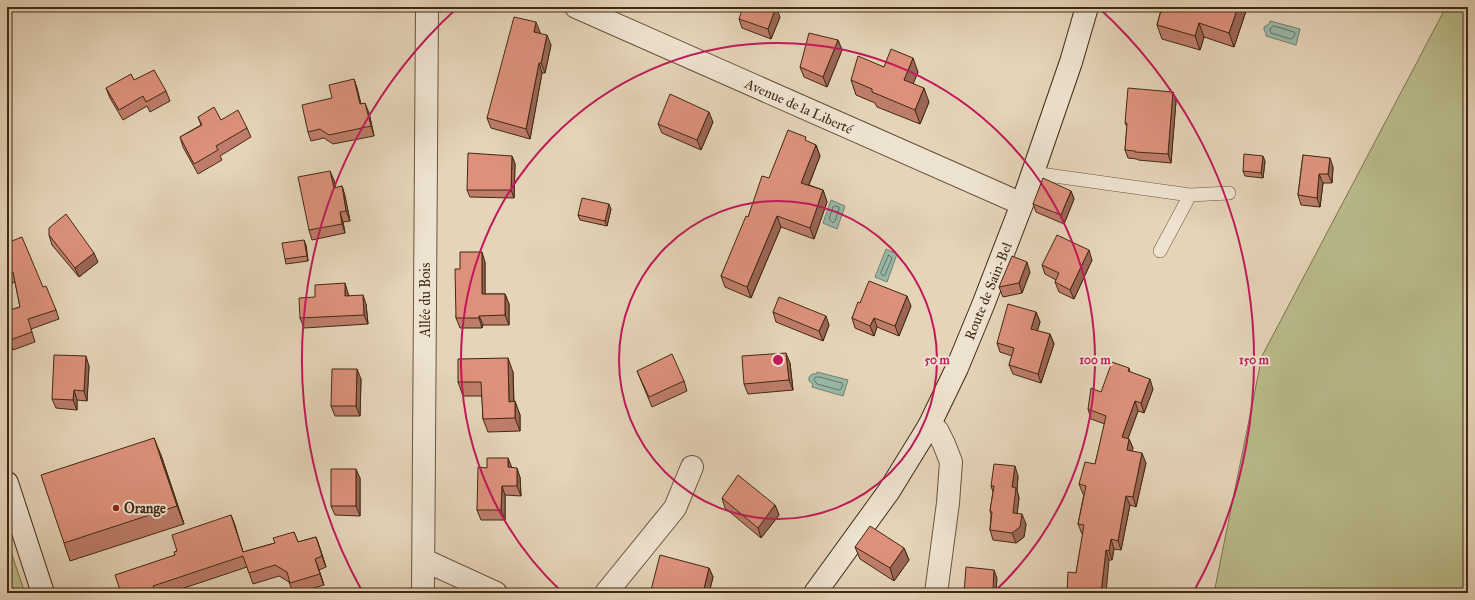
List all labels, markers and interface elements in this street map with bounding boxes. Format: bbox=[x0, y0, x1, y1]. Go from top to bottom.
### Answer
street label: Avenue de la Liberté bbox=[741, 75, 856, 138]
street label: Route de Sain-Bel bbox=[961, 240, 1016, 343]
street label: Allée du Bois bbox=[417, 263, 434, 338]
centre of rings bbox=[771, 353, 785, 367]
text: 50 m bbox=[924, 353, 951, 367]
text: 100 m bbox=[1079, 353, 1112, 367]
text: 150 m bbox=[1239, 353, 1270, 367]
place label: Orange bbox=[124, 500, 166, 518]
marker: Orange bbox=[111, 503, 121, 513]

